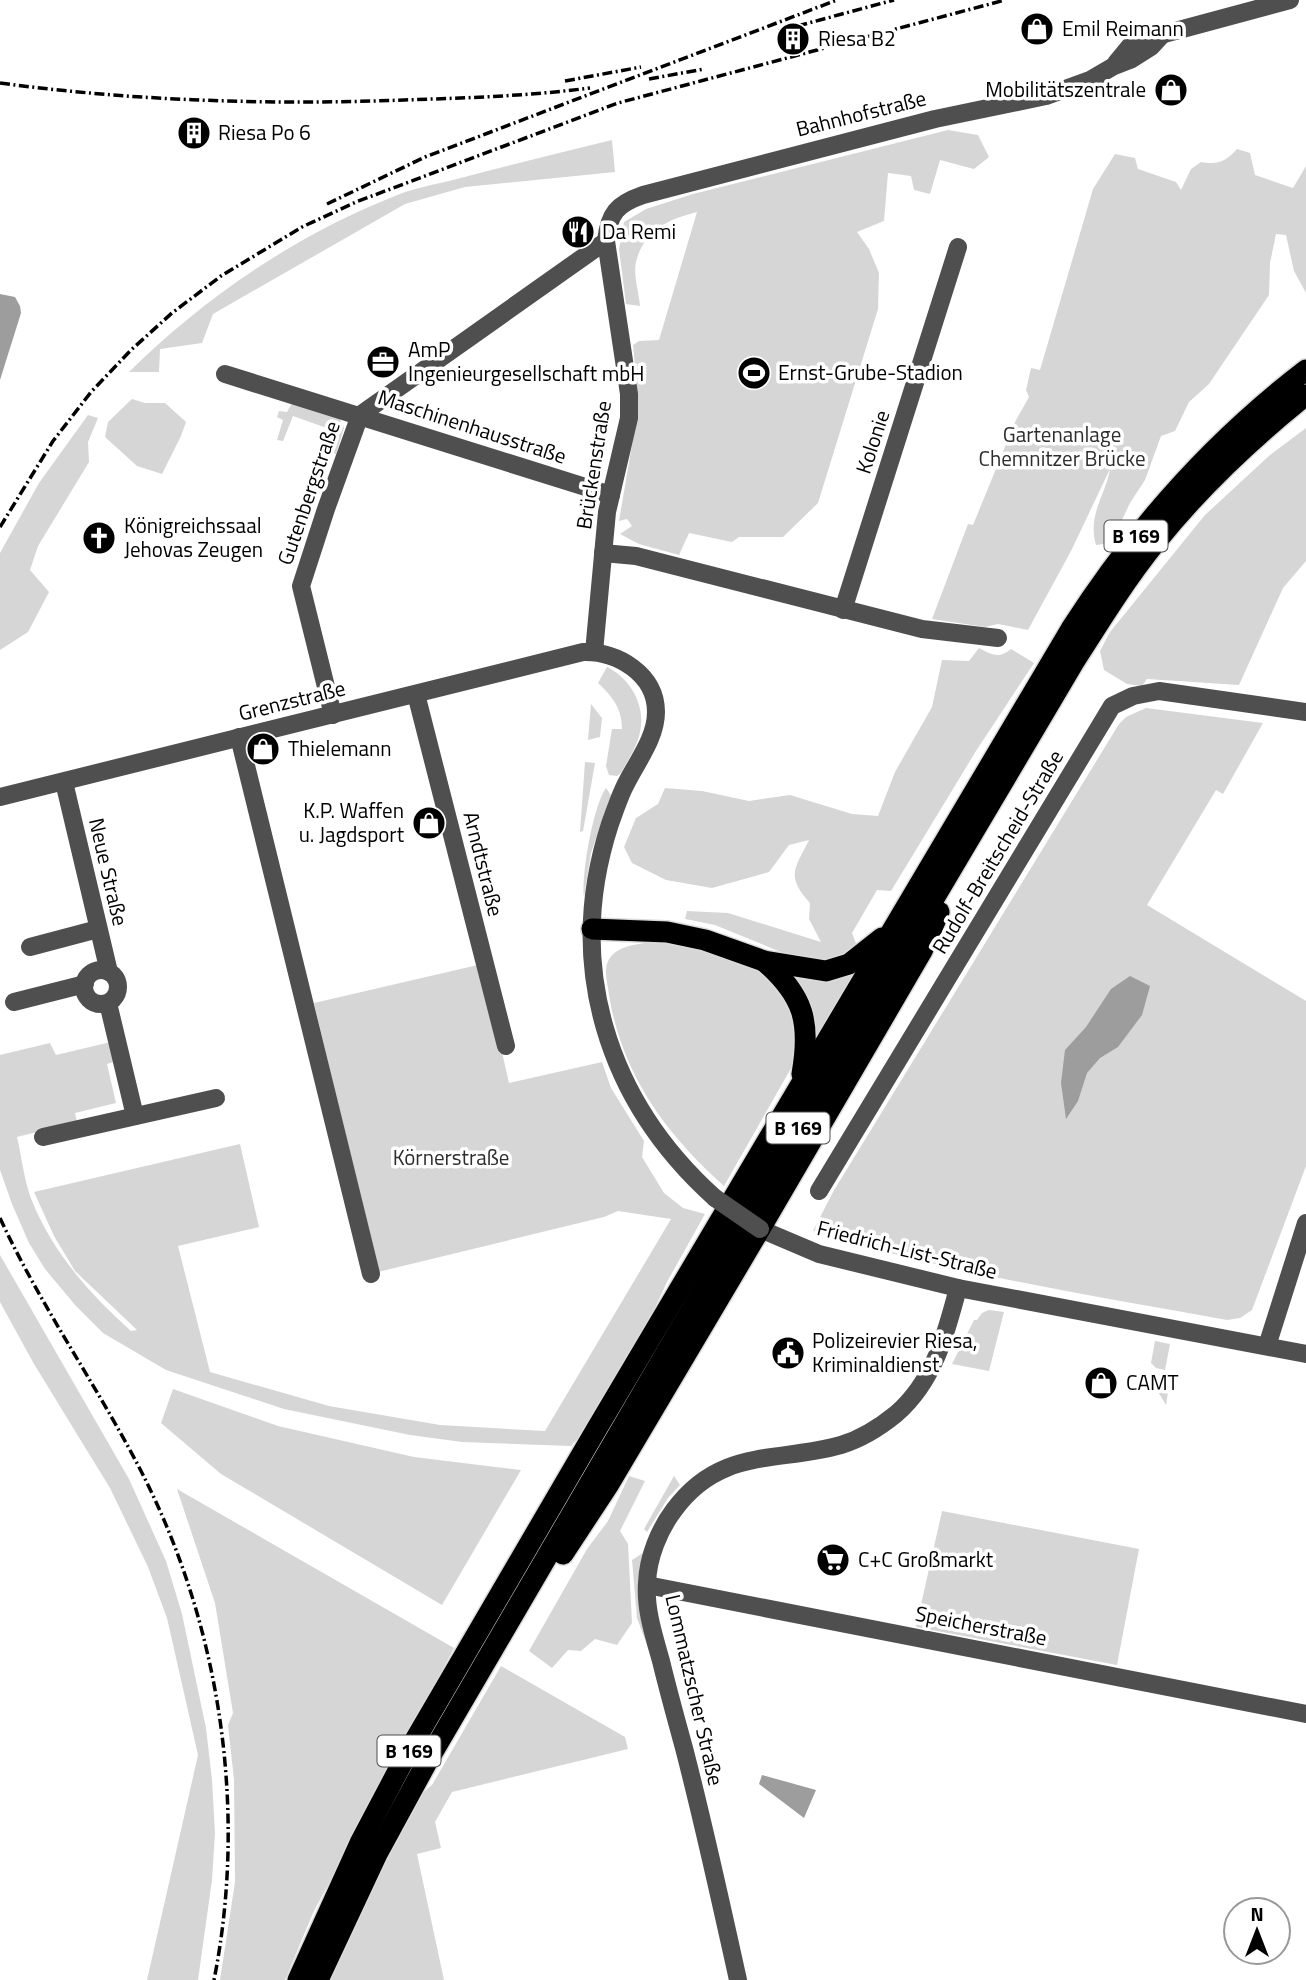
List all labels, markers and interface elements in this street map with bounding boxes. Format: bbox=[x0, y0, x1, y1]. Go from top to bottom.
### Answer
shop icon: Emil Reimann bbox=[1018, 10, 1056, 48]
place label: Emil Reimann bbox=[1062, 12, 1184, 44]
building icon: Riesa B2 bbox=[774, 20, 812, 58]
place label: Riesa B2 bbox=[818, 22, 896, 54]
shop icon: Mobilitätszentrale bbox=[1152, 71, 1190, 109]
place label: Mobilitätszentrale bbox=[985, 73, 1146, 105]
street label: Bahnhofstraße bbox=[792, 81, 929, 145]
building icon: Riesa Po 6 bbox=[175, 114, 213, 152]
place label: Riesa Po 6 bbox=[218, 116, 311, 148]
restaurant icon: Da Remi bbox=[559, 213, 597, 251]
place label: Da Remi bbox=[602, 215, 676, 247]
place label: AmP Ingenieurgesellschaft mbH bbox=[408, 333, 644, 389]
office icon: AmP Ingenieurgesellschaft mbH bbox=[364, 343, 402, 381]
sports icon: Ernst-Grube-Stadion bbox=[735, 354, 773, 392]
place label: Ernst-Grube-Stadion bbox=[778, 356, 963, 388]
street label: Maschinenhausstraße bbox=[374, 380, 571, 472]
street label: Brückenstraße bbox=[567, 398, 619, 531]
street label: Kolonie bbox=[847, 406, 897, 478]
street label: Gutenbergstraße bbox=[268, 416, 348, 569]
park label: Gartenanlage Chemnitzer Brücke bbox=[979, 418, 1146, 474]
place label: Königreichssaal Jehovas Zeugen bbox=[124, 509, 263, 565]
church icon: Königreichssaal Jehovas Zeugen bbox=[80, 519, 118, 557]
road number: B 169 bbox=[1104, 520, 1168, 552]
street label: Grenzstraße bbox=[235, 671, 349, 729]
shop icon: Thielemann bbox=[244, 730, 282, 768]
place label: Thielemann bbox=[288, 732, 392, 764]
street label: Rudolf-Breitscheid-Straße bbox=[923, 743, 1071, 960]
place label: K.P. Waffen u. Jagdsport bbox=[299, 794, 405, 850]
shop icon: K.P. Waffen u. Jagdsport bbox=[410, 804, 448, 842]
street label: Arndtstraße bbox=[455, 808, 512, 920]
street label: Neue Straße bbox=[81, 815, 137, 929]
road number: B 169 bbox=[766, 1112, 830, 1144]
park label: Körnerstraße bbox=[393, 1141, 509, 1173]
street label: Friedrich-List-Straße bbox=[814, 1211, 1001, 1287]
place label: Polizeirevier Riesa, Kriminaldienst bbox=[812, 1324, 977, 1380]
public building icon: Polizeirevier Riesa, Kriminaldienst bbox=[769, 1334, 807, 1372]
shop icon: CAMT bbox=[1082, 1364, 1120, 1402]
place label: CAMT bbox=[1126, 1366, 1179, 1398]
supermarket icon: C+C Großmarkt bbox=[814, 1541, 852, 1579]
place label: C+C Großmarkt bbox=[858, 1543, 994, 1575]
street label: Lommatzscher Straße bbox=[657, 1591, 733, 1789]
street label: Speicherstraße bbox=[913, 1597, 1050, 1653]
road number: B 169 bbox=[378, 1736, 440, 1766]
north arrow bbox=[1222, 1896, 1292, 1966]
text: N bbox=[1250, 1899, 1264, 1928]

